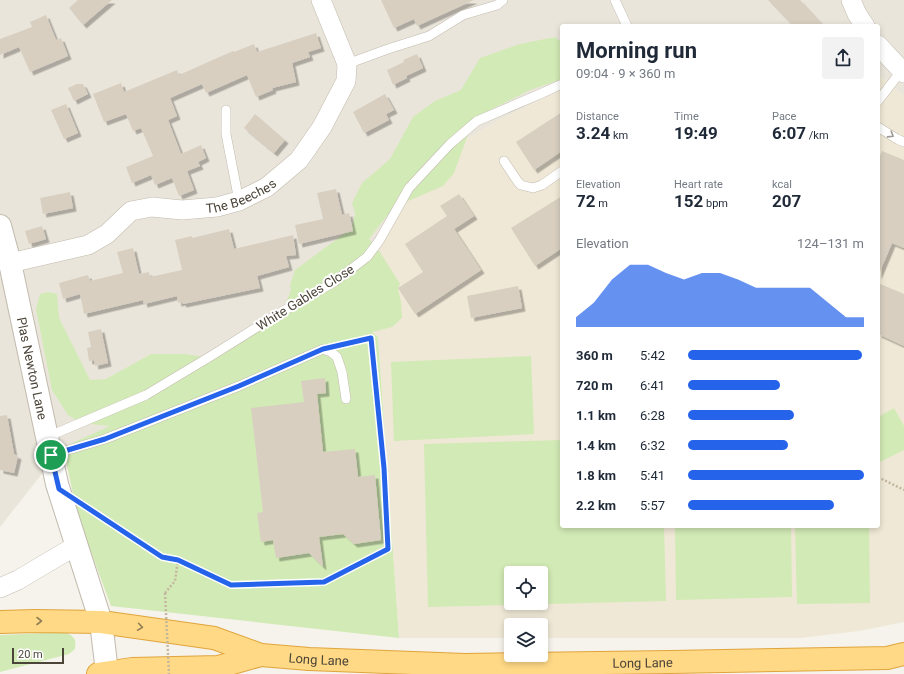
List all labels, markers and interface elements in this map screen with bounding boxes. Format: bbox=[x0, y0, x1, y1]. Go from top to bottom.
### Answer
button: share bbox=[822, 37, 864, 79]
text: Morning run bbox=[576, 38, 697, 63]
text: 09:04 · 9 × 360 m bbox=[576, 66, 675, 81]
text: Distance bbox=[576, 110, 619, 123]
text: Time bbox=[674, 110, 699, 123]
text: Pace bbox=[772, 110, 796, 123]
text: 3.24 bbox=[576, 123, 610, 143]
text: 19:49 bbox=[674, 123, 718, 143]
text: 6:07 bbox=[772, 123, 806, 143]
text: km bbox=[610, 129, 628, 142]
text: /km bbox=[806, 129, 829, 142]
one-way arrow bbox=[887, 130, 894, 138]
street label: The Beeches bbox=[205, 175, 279, 216]
text: Elevation bbox=[576, 178, 621, 191]
text: Heart rate bbox=[674, 178, 723, 191]
text: kcal bbox=[772, 178, 792, 191]
text: 72 bbox=[576, 191, 596, 211]
text: 152 bbox=[674, 191, 703, 211]
text: 207 bbox=[772, 191, 801, 211]
text: m bbox=[596, 197, 608, 210]
text: bpm bbox=[703, 197, 728, 210]
text: Elevation bbox=[576, 236, 629, 251]
text: 124–131 m bbox=[797, 236, 864, 251]
street label: White Gables Close bbox=[254, 261, 357, 333]
street label: Plas Newton Lane bbox=[14, 316, 50, 421]
text: 360 m bbox=[576, 348, 613, 363]
text: 5:42 bbox=[640, 348, 665, 363]
text: 720 m bbox=[576, 378, 613, 393]
text: 6:41 bbox=[640, 378, 665, 393]
text: 1.1 km bbox=[576, 408, 616, 423]
text: 6:28 bbox=[640, 408, 665, 423]
pin bbox=[34, 438, 68, 472]
text: 1.4 km bbox=[576, 438, 616, 453]
text: 6:32 bbox=[640, 438, 665, 453]
icon: arrive bbox=[40, 444, 62, 466]
text: 1.8 km bbox=[576, 468, 616, 483]
text: 5:41 bbox=[640, 468, 665, 483]
text: 2.2 km bbox=[576, 498, 616, 513]
text: 5:57 bbox=[640, 498, 665, 513]
map controls bbox=[504, 566, 548, 662]
button: locate bbox=[504, 566, 548, 610]
one-way arrow bbox=[36, 617, 42, 625]
button: layers bbox=[504, 618, 548, 662]
one-way arrow bbox=[137, 622, 143, 631]
scale bar bbox=[12, 646, 64, 665]
text: 20 m bbox=[18, 648, 43, 661]
street label: Long Lane bbox=[288, 650, 349, 669]
street label: Long Lane bbox=[612, 655, 673, 671]

